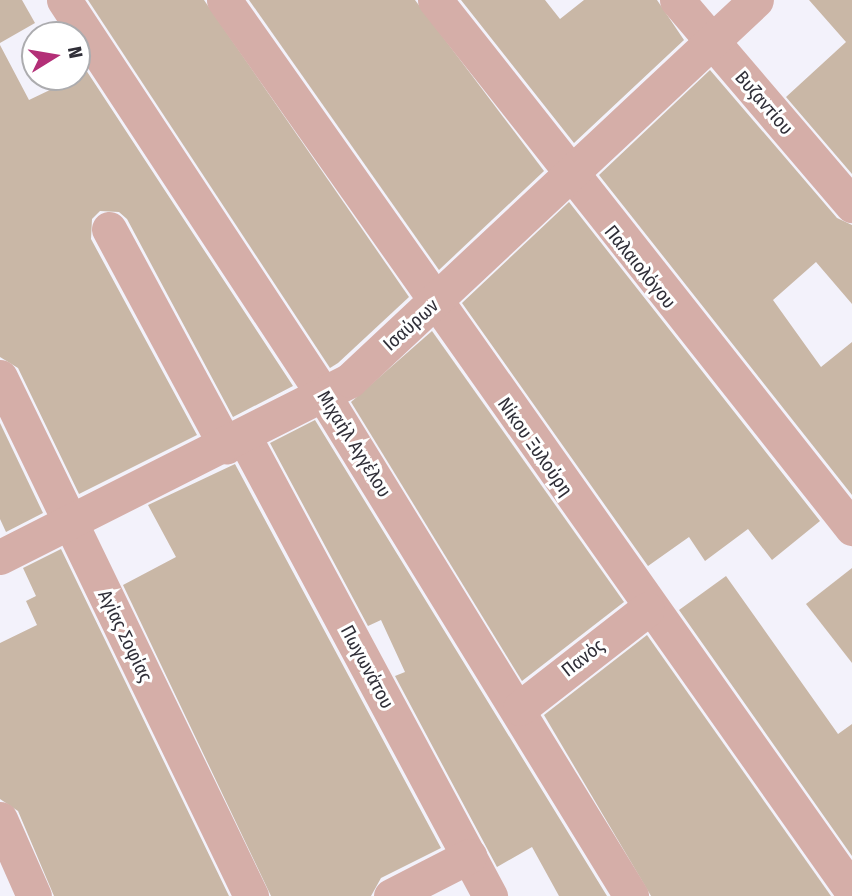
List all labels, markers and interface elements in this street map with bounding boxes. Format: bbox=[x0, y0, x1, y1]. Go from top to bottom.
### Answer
north arrow bbox=[21, 21, 91, 91]
text: N bbox=[63, 44, 88, 60]
street label: Βυζαντίου bbox=[730, 66, 798, 140]
street label: Παλαιολόγου bbox=[599, 221, 681, 313]
street label: Ισαύρων bbox=[379, 294, 443, 356]
street label: Μιχαήλ Αγγέλου bbox=[312, 386, 396, 502]
street label: Νίκου Ξυλούρη bbox=[493, 393, 577, 501]
street label: Αγίας Σοφίας bbox=[93, 586, 157, 686]
street label: Πωγωνάτου bbox=[336, 621, 398, 713]
street label: Πανός bbox=[557, 634, 609, 682]

